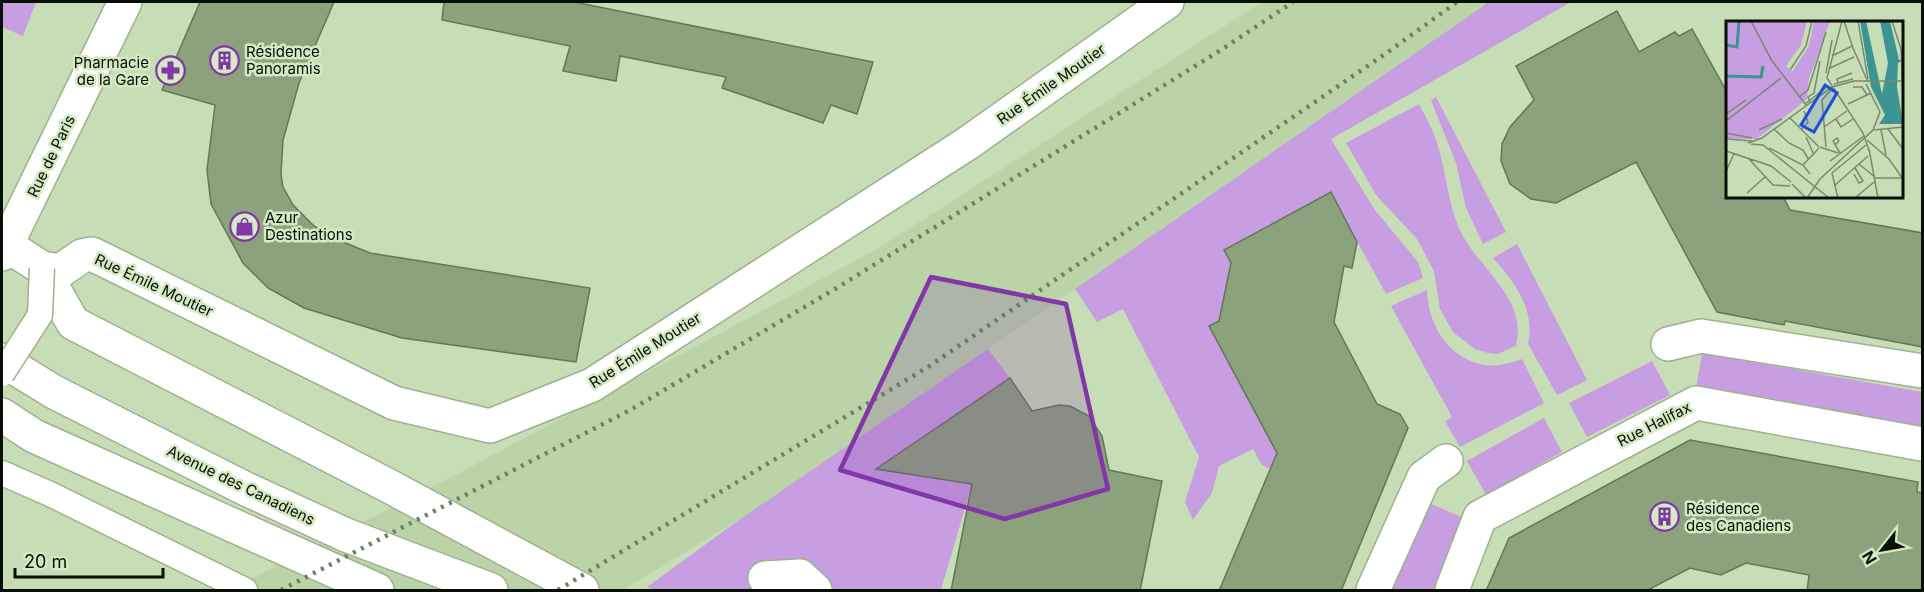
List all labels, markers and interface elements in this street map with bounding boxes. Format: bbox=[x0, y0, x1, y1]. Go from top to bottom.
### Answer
inset map bbox=[1726, 21, 1903, 198]
street label: Rue Émile Moutier bbox=[993, 39, 1109, 129]
place label: Résidence Panoramis bbox=[246, 42, 321, 78]
building icon: Résidence Panoramis bbox=[209, 44, 241, 76]
place label: Pharmacie de la Gare bbox=[74, 53, 149, 89]
pharmacy icon: Pharmacie de la Gare bbox=[154, 55, 186, 87]
street label: Rue de Paris bbox=[23, 112, 79, 200]
place label: Azur Destinations bbox=[265, 208, 353, 244]
shop icon: Azur Destinations bbox=[228, 210, 260, 242]
street label: Rue Émile Moutier bbox=[92, 249, 216, 321]
street label: Rue Émile Moutier bbox=[586, 308, 705, 392]
street label: Rue Halifax bbox=[1614, 397, 1694, 451]
street label: Avenue des Canadiens bbox=[164, 441, 318, 529]
place label: Résidence des Canadiens bbox=[1686, 499, 1791, 535]
building icon: Résidence des Canadiens bbox=[1649, 501, 1681, 533]
north arrow bbox=[1852, 520, 1912, 580]
scale bar bbox=[15, 541, 164, 579]
text: N bbox=[1857, 547, 1881, 568]
text: 20 m bbox=[24, 551, 67, 572]

